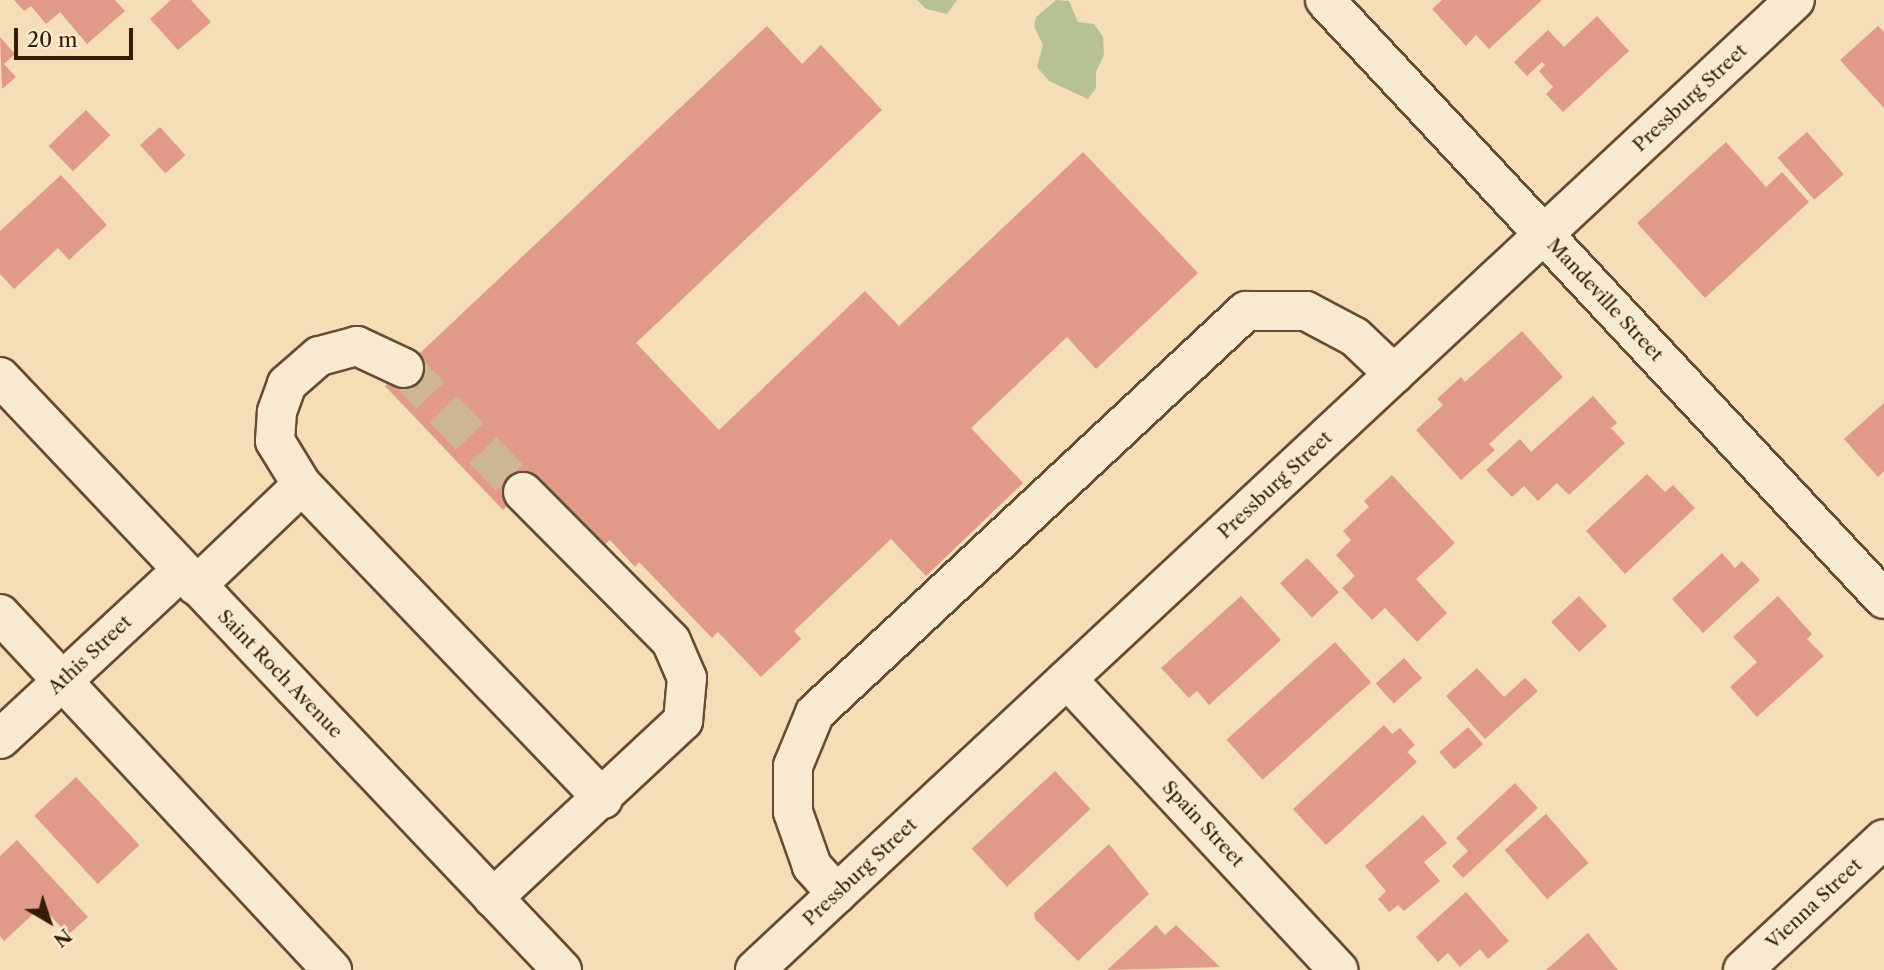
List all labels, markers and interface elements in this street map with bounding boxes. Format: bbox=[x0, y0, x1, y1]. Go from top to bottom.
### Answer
scale bar bbox=[18, 14, 136, 58]
text: 20 m bbox=[27, 27, 78, 52]
street label: Pressburg Street bbox=[1628, 39, 1752, 157]
street label: Mandeville Street bbox=[1542, 234, 1668, 366]
street label: Pressburg Street bbox=[1213, 426, 1337, 544]
street label: Saint Roch Avenue bbox=[213, 605, 347, 743]
street label: Athis Street bbox=[44, 611, 136, 699]
street label: Spain Street bbox=[1157, 776, 1249, 872]
street label: Pressburg Street bbox=[798, 813, 922, 931]
street label: Vienna Street bbox=[1761, 854, 1867, 954]
north arrow bbox=[14, 886, 84, 956]
text: N bbox=[49, 924, 76, 952]

